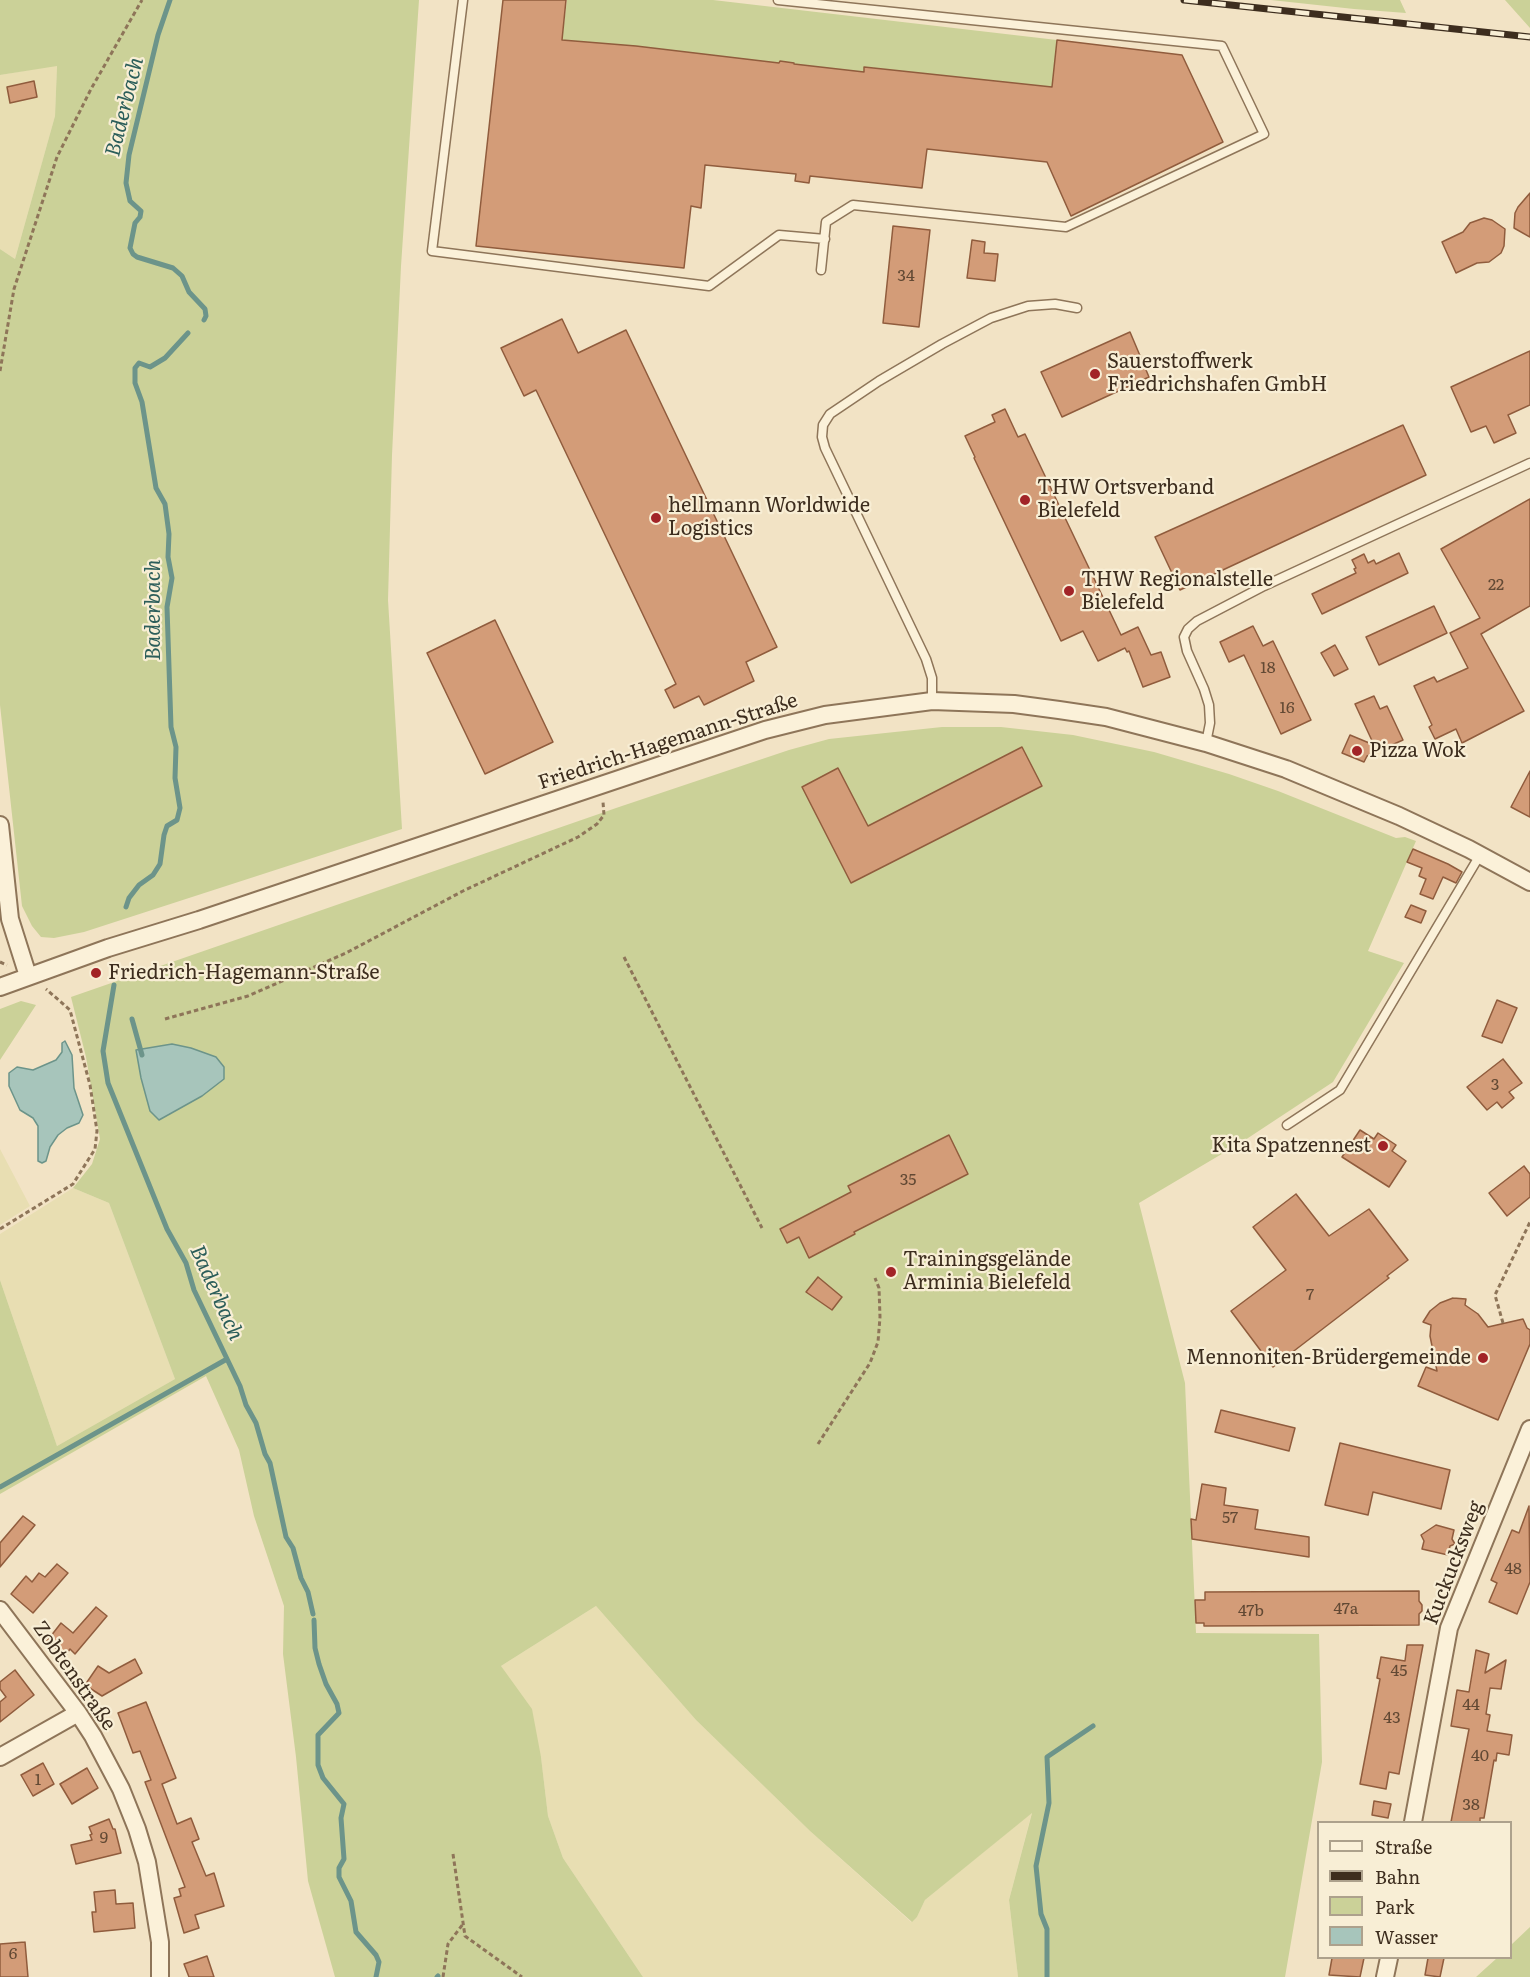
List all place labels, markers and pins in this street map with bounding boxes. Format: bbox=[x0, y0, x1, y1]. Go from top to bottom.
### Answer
place label: Sauerstoffwerk Friedrichshafen GmbH bbox=[1107, 350, 1327, 397]
marker: Sauerstoffwerk Friedrichshafen GmbH bbox=[1088, 367, 1102, 381]
place label: THW Ortsverband Bielefeld bbox=[1037, 476, 1214, 523]
marker: THW Ortsverband Bielefeld bbox=[1018, 493, 1032, 507]
place label: hellmann Worldwide Logistics bbox=[668, 494, 870, 541]
marker: hellmann Worldwide Logistics bbox=[649, 511, 663, 525]
place label: THW Regionalstelle Bielefeld bbox=[1081, 568, 1273, 615]
marker: THW Regionalstelle Bielefeld bbox=[1062, 584, 1076, 598]
place label: Pizza Wok bbox=[1369, 739, 1466, 763]
marker: Pizza Wok bbox=[1350, 744, 1364, 758]
place label: Friedrich-Hagemann-Straße bbox=[108, 961, 380, 985]
marker: Friedrich-Hagemann-Straße bbox=[89, 966, 103, 980]
place label: Kita Spatzennest bbox=[1212, 1134, 1371, 1158]
marker: Kita Spatzennest bbox=[1376, 1139, 1390, 1153]
place label: Trainingsgelände Arminia Bielefeld bbox=[903, 1248, 1071, 1295]
marker: Trainingsgelände Arminia Bielefeld bbox=[884, 1265, 898, 1279]
place label: Mennoniten-Brüdergemeinde bbox=[1186, 1346, 1471, 1370]
marker: Mennoniten-Brüdergemeinde bbox=[1476, 1351, 1490, 1365]

